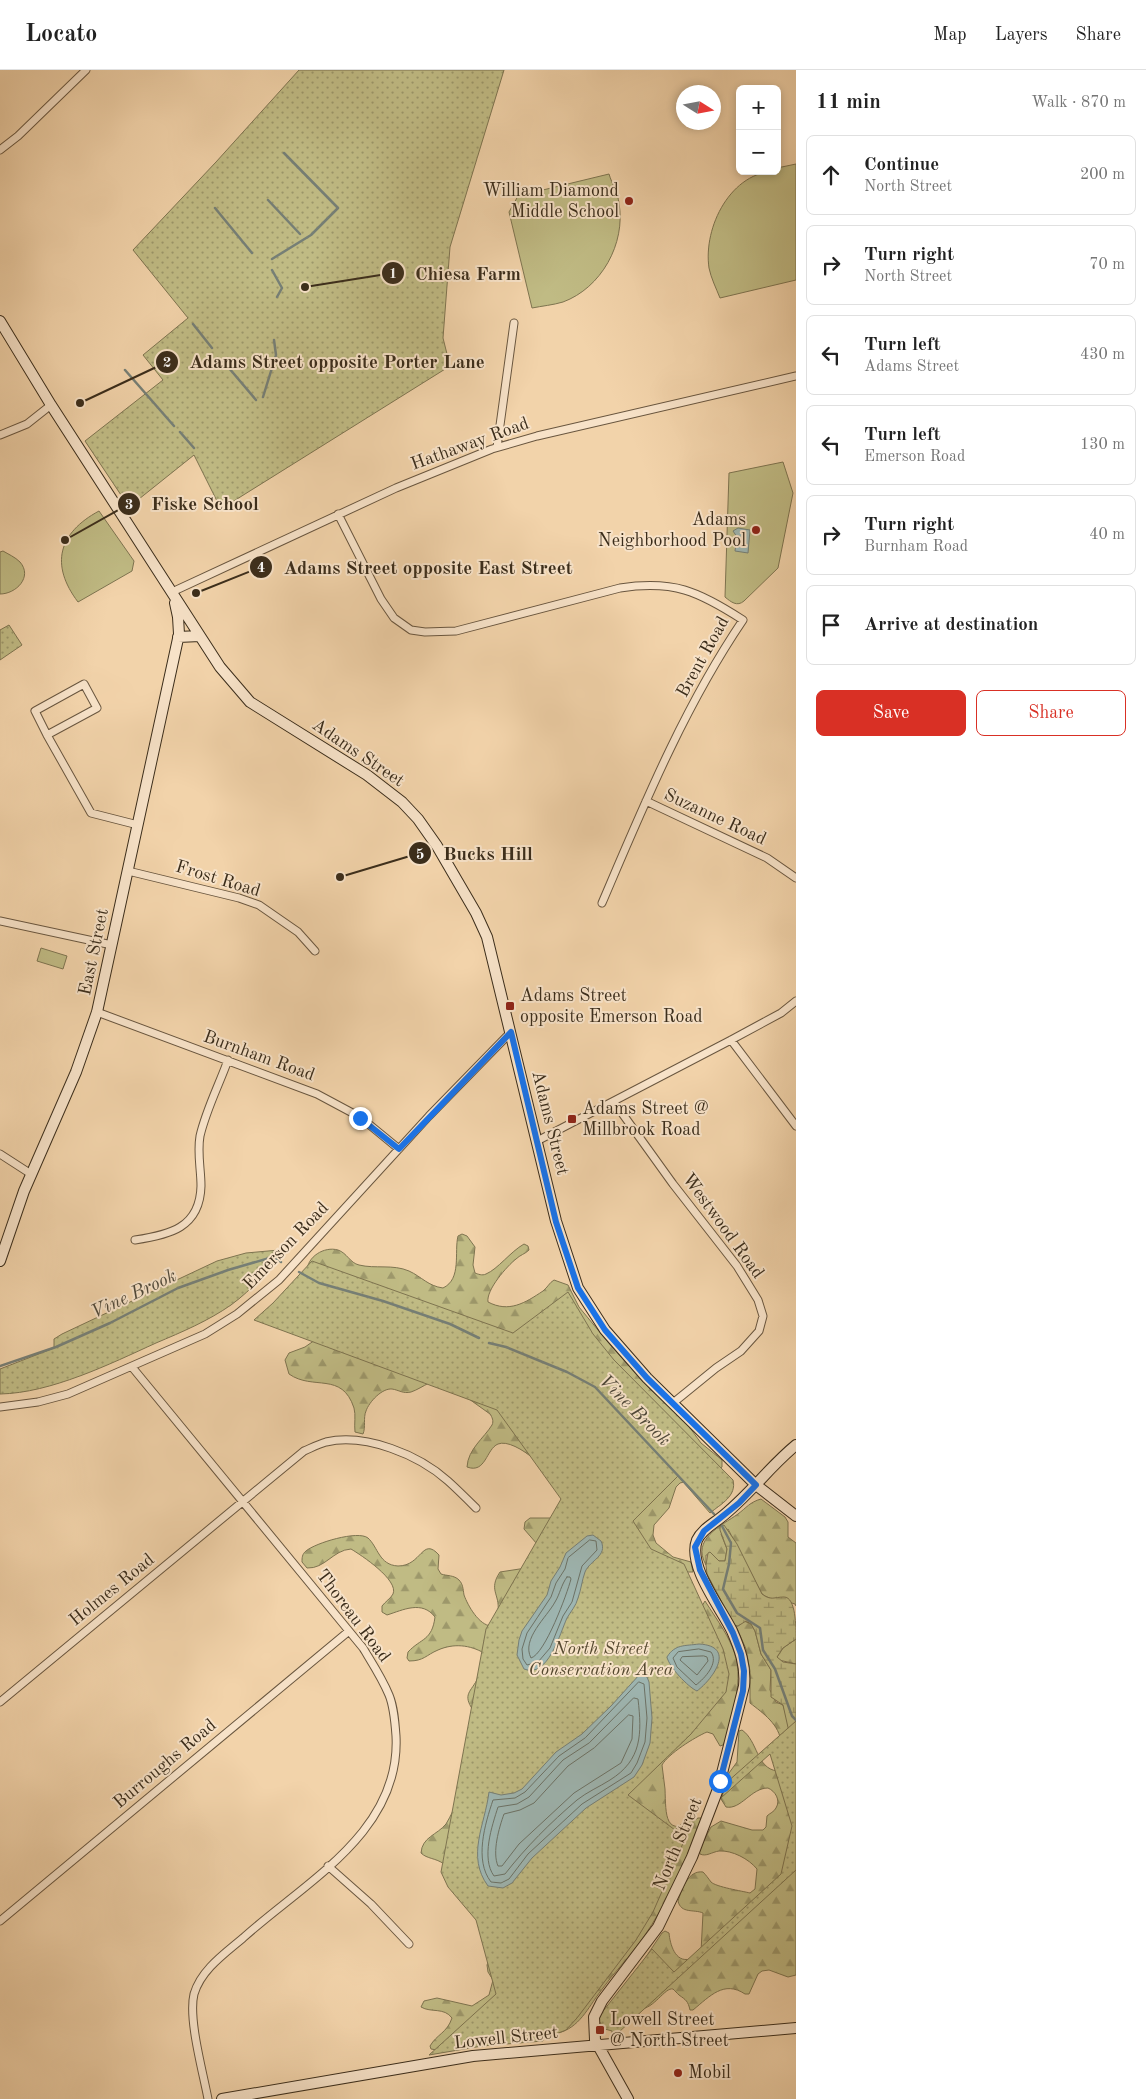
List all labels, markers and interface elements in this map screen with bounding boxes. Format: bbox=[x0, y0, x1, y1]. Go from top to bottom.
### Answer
text: Locato bbox=[25, 23, 97, 47]
text: Map bbox=[933, 26, 967, 44]
text: Layers bbox=[995, 26, 1047, 44]
text: Share bbox=[1075, 26, 1121, 44]
north arrow bbox=[676, 85, 721, 130]
map controls bbox=[736, 85, 781, 175]
button: + bbox=[736, 85, 781, 130]
text: 11 min bbox=[816, 92, 881, 113]
text: Walk · 870 m bbox=[1031, 95, 1126, 111]
button: − bbox=[736, 130, 781, 175]
text: Continue bbox=[864, 156, 939, 175]
icon: ahead bbox=[817, 161, 845, 189]
text: 200 m bbox=[1080, 167, 1125, 183]
text: North Street bbox=[864, 179, 952, 195]
place label: William Diamond Middle School bbox=[483, 182, 619, 221]
marker: William Diamond Middle School bbox=[623, 195, 635, 207]
text: Turn right bbox=[864, 246, 954, 265]
icon: right bbox=[817, 251, 845, 279]
callout: Chiesa Farm bbox=[380, 256, 531, 290]
text: 70 m bbox=[1089, 257, 1125, 273]
text: Chiesa Farm bbox=[415, 266, 521, 285]
text: 1 bbox=[389, 267, 397, 282]
text: North Street bbox=[864, 269, 952, 285]
text: Turn left bbox=[864, 336, 941, 355]
icon: left bbox=[817, 341, 845, 369]
callout: Adams Street opposite Porter Lane bbox=[154, 345, 495, 379]
text: 430 m bbox=[1080, 347, 1125, 363]
text: Adams Street opposite Porter Lane bbox=[189, 354, 485, 373]
text: 2 bbox=[163, 356, 171, 371]
text: Adams Street bbox=[864, 359, 959, 375]
street label: Hathaway Road bbox=[409, 414, 531, 474]
text: Turn left bbox=[864, 426, 941, 445]
icon: left bbox=[817, 431, 845, 459]
text: 130 m bbox=[1080, 437, 1125, 453]
text: Emerson Road bbox=[864, 449, 965, 465]
callout: Fiske School bbox=[116, 487, 269, 521]
text: Fiske School bbox=[151, 496, 259, 515]
text: 3 bbox=[125, 498, 133, 513]
place label: Adams Neighborhood Pool bbox=[598, 511, 746, 550]
text: Turn right bbox=[864, 516, 954, 535]
icon: right bbox=[817, 521, 845, 549]
marker: Adams Neighborhood Pool bbox=[750, 524, 762, 536]
text: 40 m bbox=[1089, 527, 1125, 543]
text: Burnham Road bbox=[864, 539, 968, 555]
callout: Adams Street opposite East Street bbox=[248, 550, 583, 584]
text: Adams Street opposite East Street bbox=[283, 560, 573, 579]
text: 4 bbox=[257, 561, 265, 576]
icon: arrive bbox=[817, 611, 845, 639]
street label: Brent Road bbox=[673, 614, 733, 700]
text: Arrive at destination bbox=[864, 616, 1038, 635]
button: Save bbox=[816, 690, 966, 736]
button: Share bbox=[976, 690, 1126, 736]
street label: Adams Street bbox=[309, 716, 407, 790]
street label: Suzanne Road bbox=[661, 786, 769, 848]
callout: Bucks Hill bbox=[408, 836, 543, 870]
text: Bucks Hill bbox=[443, 846, 533, 865]
text: 5 bbox=[416, 848, 424, 863]
street label: Frost Road bbox=[173, 858, 263, 900]
street label: East Street bbox=[76, 907, 112, 997]
place label: Adams Street opposite Emerson Road bbox=[520, 987, 703, 1026]
marker: Adams Street opposite Emerson Road bbox=[504, 1000, 516, 1012]
street label: Burnham Road bbox=[201, 1027, 317, 1085]
street label: Adams Street bbox=[528, 1069, 572, 1177]
place label: Adams Street @ Millbrook Road bbox=[582, 1100, 709, 1139]
route end bbox=[349, 1107, 372, 1130]
marker: Adams Street @ Millbrook Road bbox=[566, 1113, 578, 1125]
street label: Westwood Road bbox=[679, 1170, 767, 1282]
street label: Emerson Road bbox=[240, 1199, 332, 1293]
water label: Vine Brook bbox=[88, 1267, 180, 1323]
water label: Vine Brook bbox=[595, 1372, 673, 1450]
street label: Holmes Road bbox=[66, 1550, 158, 1630]
street label: Thoreau Road bbox=[312, 1566, 394, 1666]
park label: North Street Conservation Area bbox=[529, 1640, 674, 1679]
street label: Burroughs Road bbox=[110, 1716, 220, 1812]
route start bbox=[709, 1770, 732, 1793]
street label: North Street bbox=[650, 1795, 706, 1893]
place label: Lowell Street @ North Street bbox=[610, 2011, 729, 2050]
street label: Lowell Street bbox=[453, 2024, 559, 2052]
marker: Lowell Street @ North Street bbox=[594, 2024, 606, 2036]
place label: Mobil bbox=[688, 2064, 731, 2082]
marker: Mobil bbox=[672, 2067, 684, 2079]

